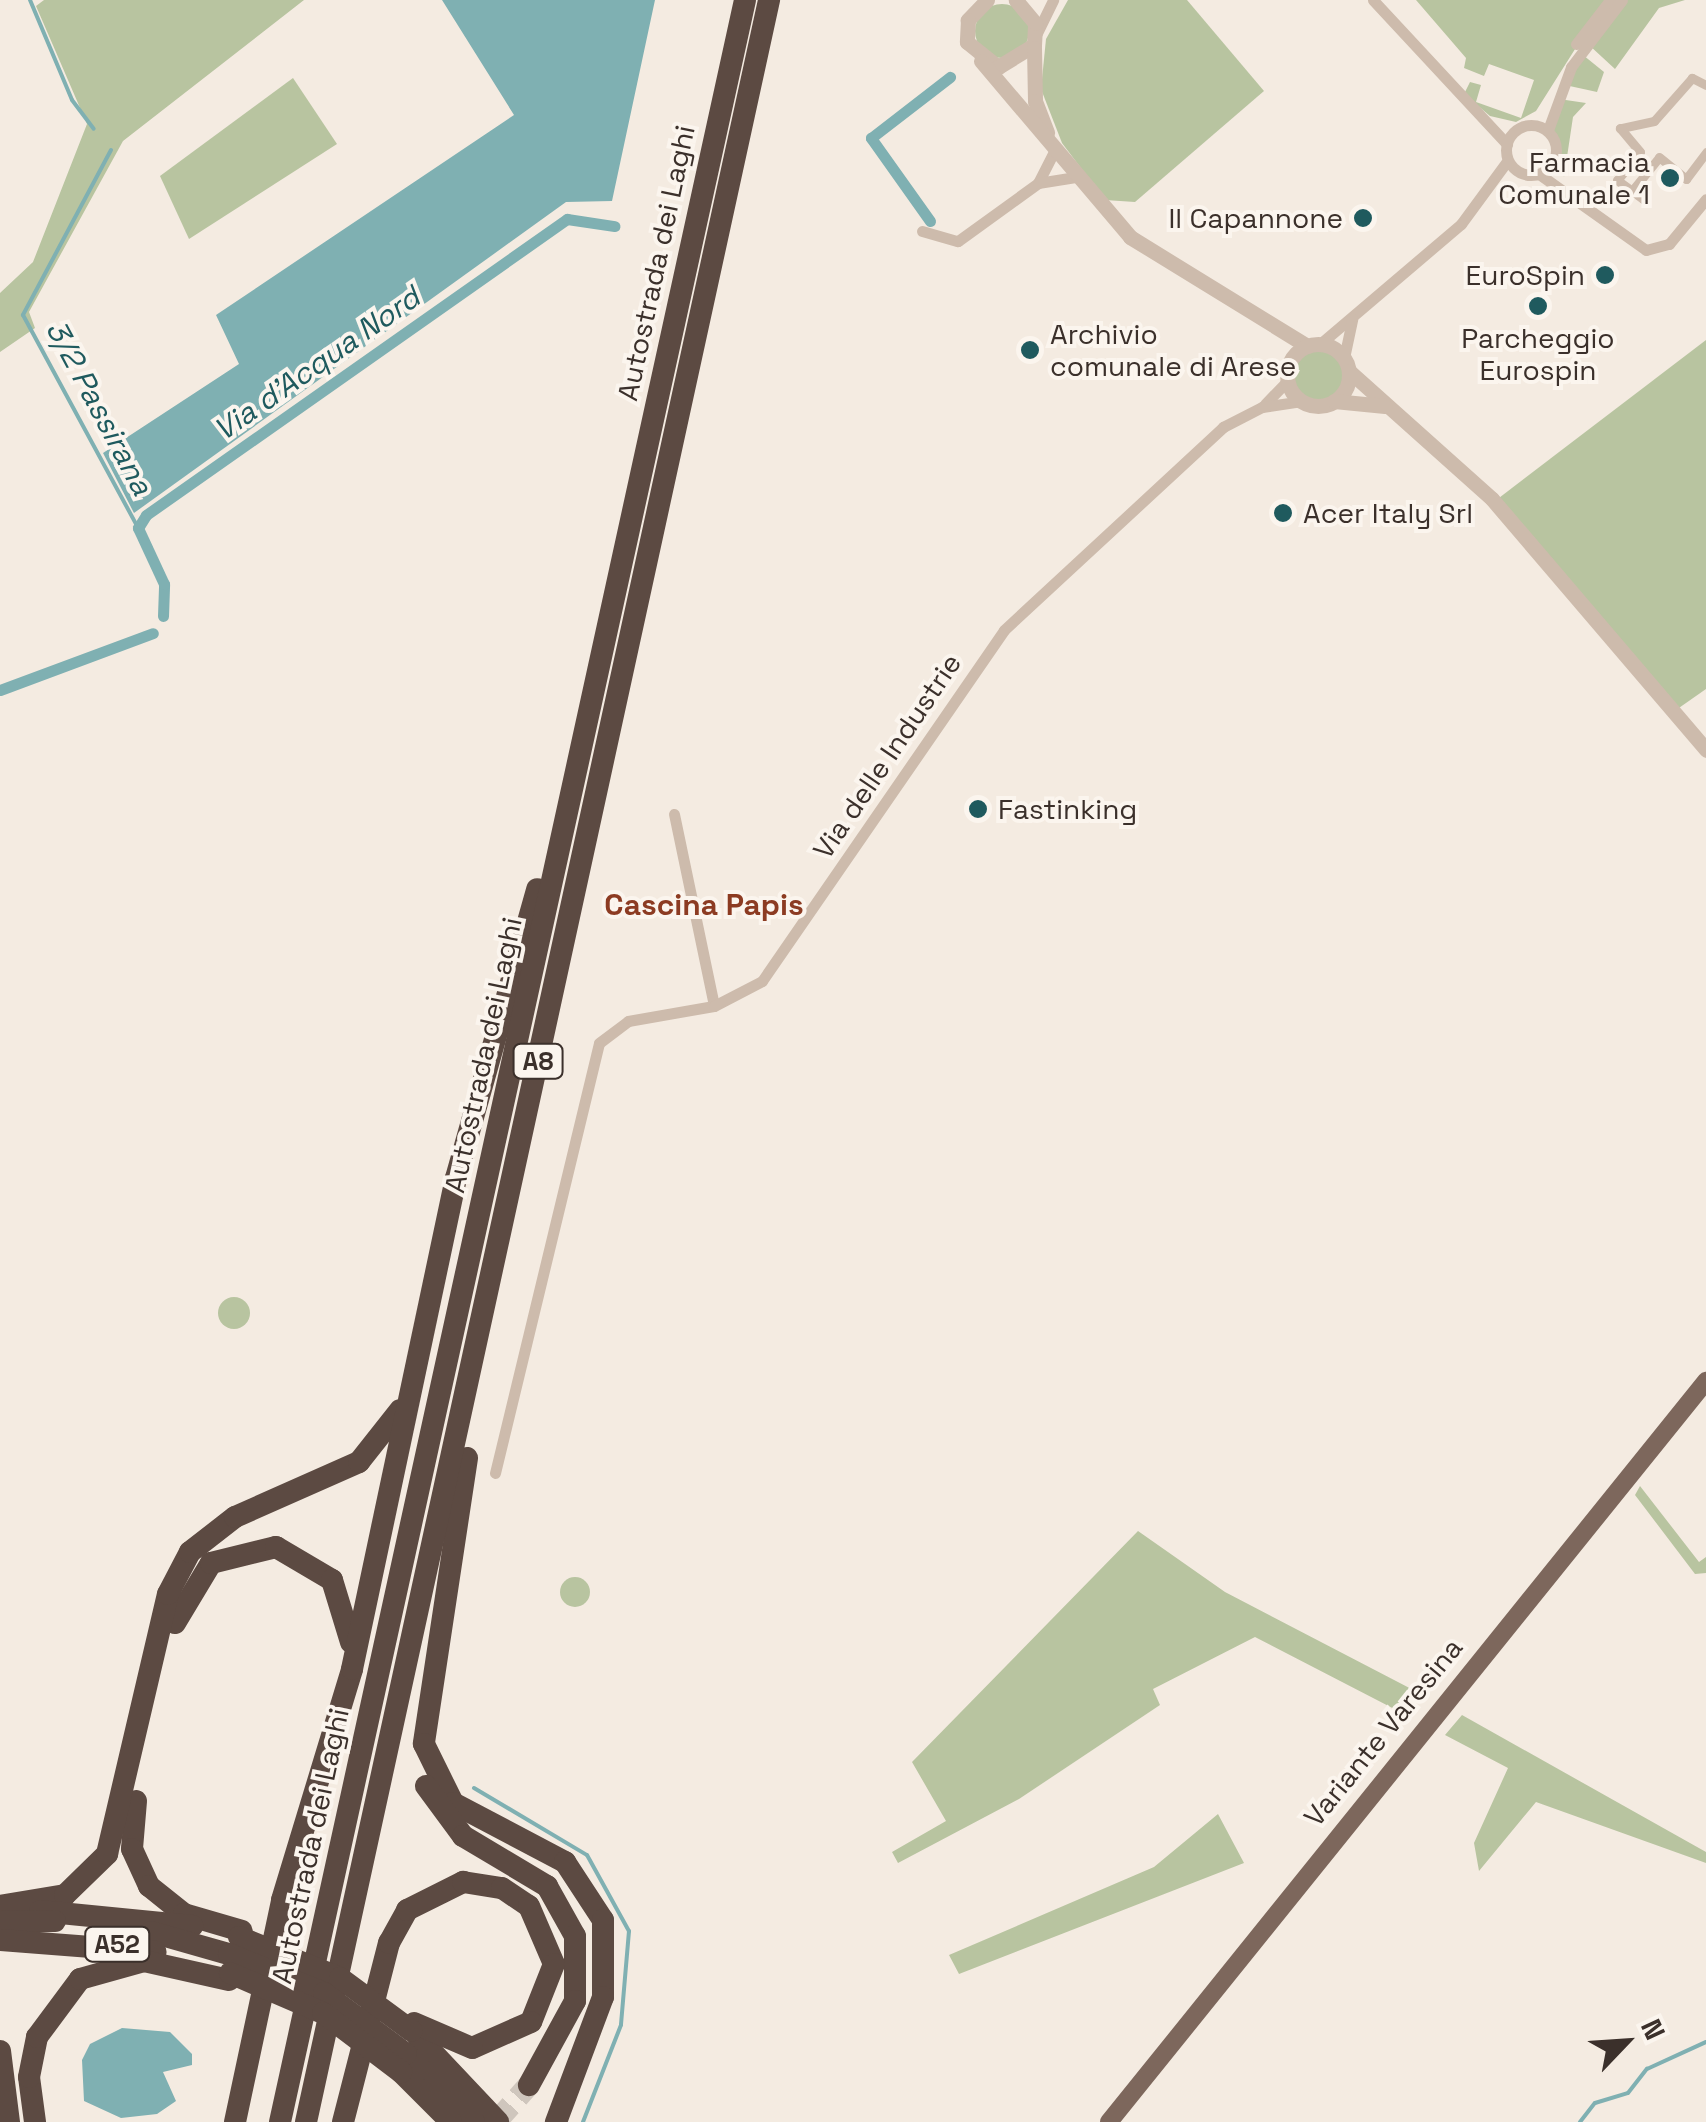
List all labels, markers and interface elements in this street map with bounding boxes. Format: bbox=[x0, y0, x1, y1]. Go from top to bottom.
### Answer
street label: Autostrada dei Laghi bbox=[610, 122, 702, 404]
place label: Farmacia Comunale 1 bbox=[1498, 145, 1650, 211]
marker: Farmacia Comunale 1 bbox=[1659, 167, 1681, 189]
place label: Il Capannone bbox=[1169, 201, 1343, 235]
marker: Il Capannone bbox=[1352, 207, 1374, 229]
place label: EuroSpin bbox=[1466, 258, 1585, 292]
marker: EuroSpin bbox=[1594, 264, 1616, 286]
water label: Via d'Acqua Nord bbox=[207, 280, 427, 448]
marker: Parcheggio Eurospin bbox=[1527, 295, 1549, 317]
water label: 3/2 Passirana bbox=[38, 315, 160, 501]
place label: Archivio comunale di Arese bbox=[1050, 317, 1297, 383]
place label: Parcheggio Eurospin bbox=[1461, 321, 1615, 387]
marker: Archivio comunale di Arese bbox=[1019, 339, 1041, 361]
place label: Acer Italy Srl bbox=[1303, 496, 1473, 530]
marker: Acer Italy Srl bbox=[1272, 502, 1294, 524]
street label: Via delle Industrie bbox=[806, 647, 968, 865]
place label: Fastinking bbox=[998, 792, 1137, 826]
marker: Fastinking bbox=[967, 798, 989, 820]
district label: Cascina Papis bbox=[604, 887, 804, 923]
street label: Autostrada dei Laghi bbox=[437, 914, 529, 1196]
road number: A8 bbox=[510, 1041, 566, 1081]
street label: Variante Varesina bbox=[1297, 1631, 1469, 1833]
street label: Autostrada dei Laghi bbox=[264, 1705, 356, 1987]
road number: A52 bbox=[82, 1924, 152, 1964]
north arrow bbox=[1576, 1992, 1676, 2092]
text: N bbox=[1633, 2013, 1673, 2045]

